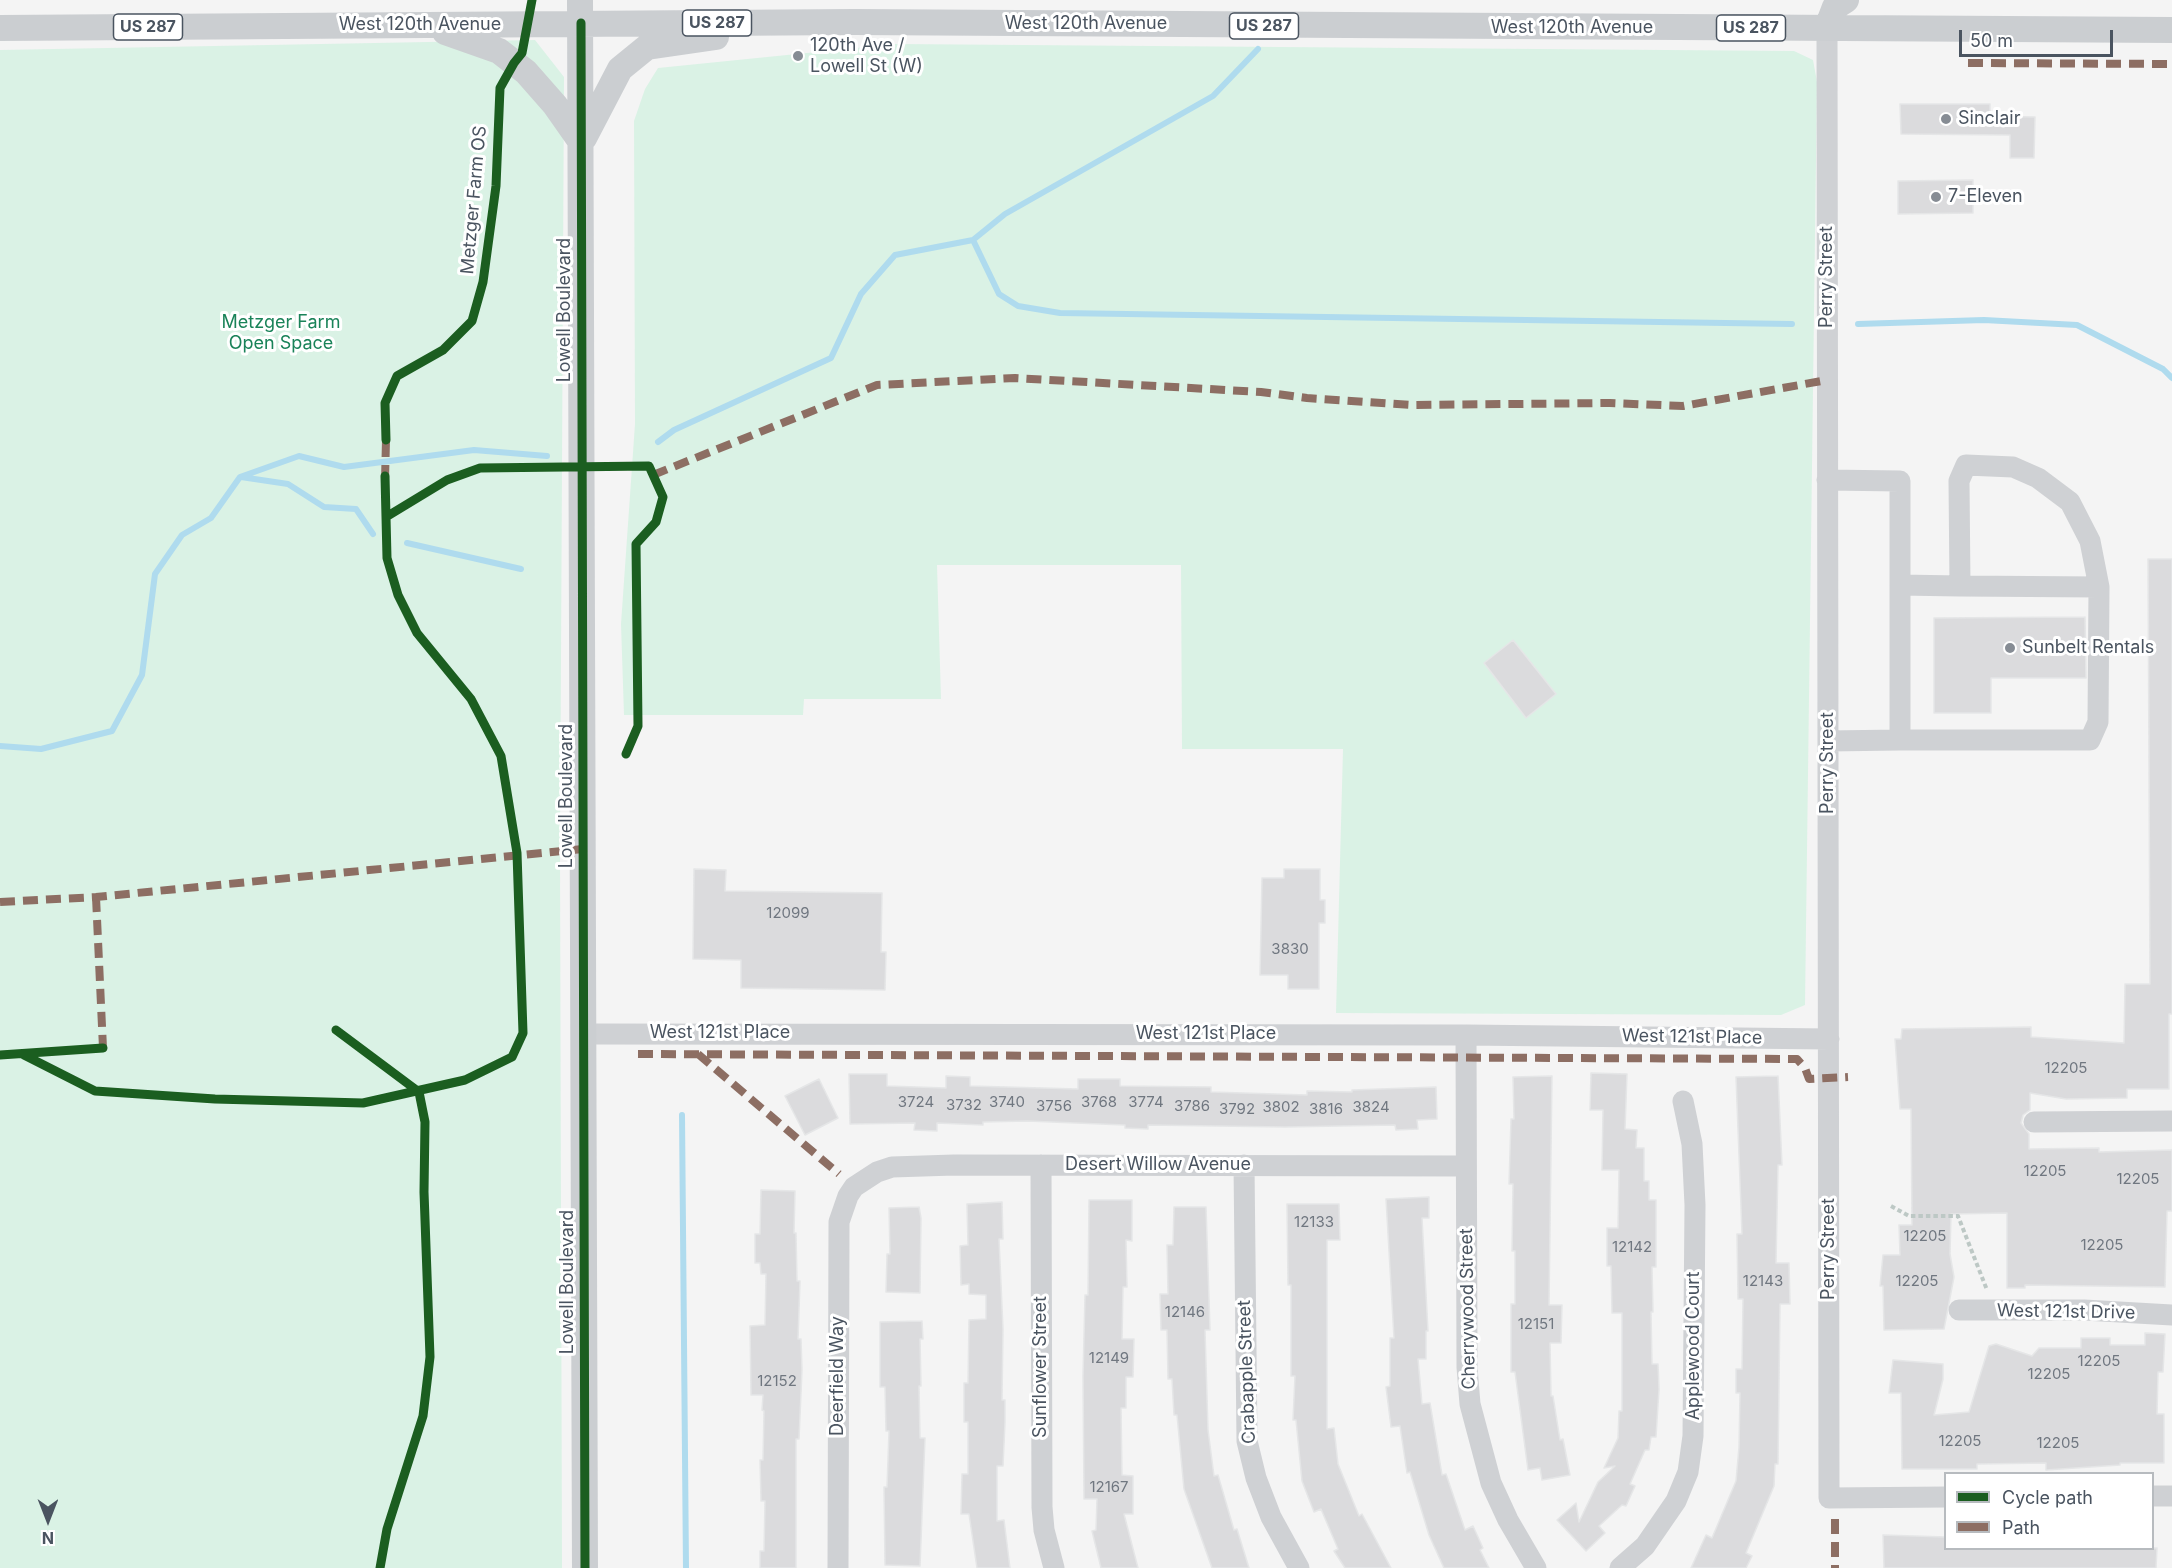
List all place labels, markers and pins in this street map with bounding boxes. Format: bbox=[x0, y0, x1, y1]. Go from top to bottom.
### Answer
place label: 120th Ave / Lowell St (W) bbox=[810, 35, 923, 78]
marker: 120th Ave / Lowell St (W) bbox=[791, 49, 805, 63]
place label: Sinclair bbox=[1958, 108, 2020, 130]
marker: Sinclair bbox=[1939, 112, 1953, 126]
place label: 7-Eleven bbox=[1948, 186, 2023, 208]
marker: 7-Eleven bbox=[1929, 190, 1943, 204]
place label: Sunbelt Rentals bbox=[2022, 637, 2154, 659]
marker: Sunbelt Rentals bbox=[2003, 641, 2017, 655]

